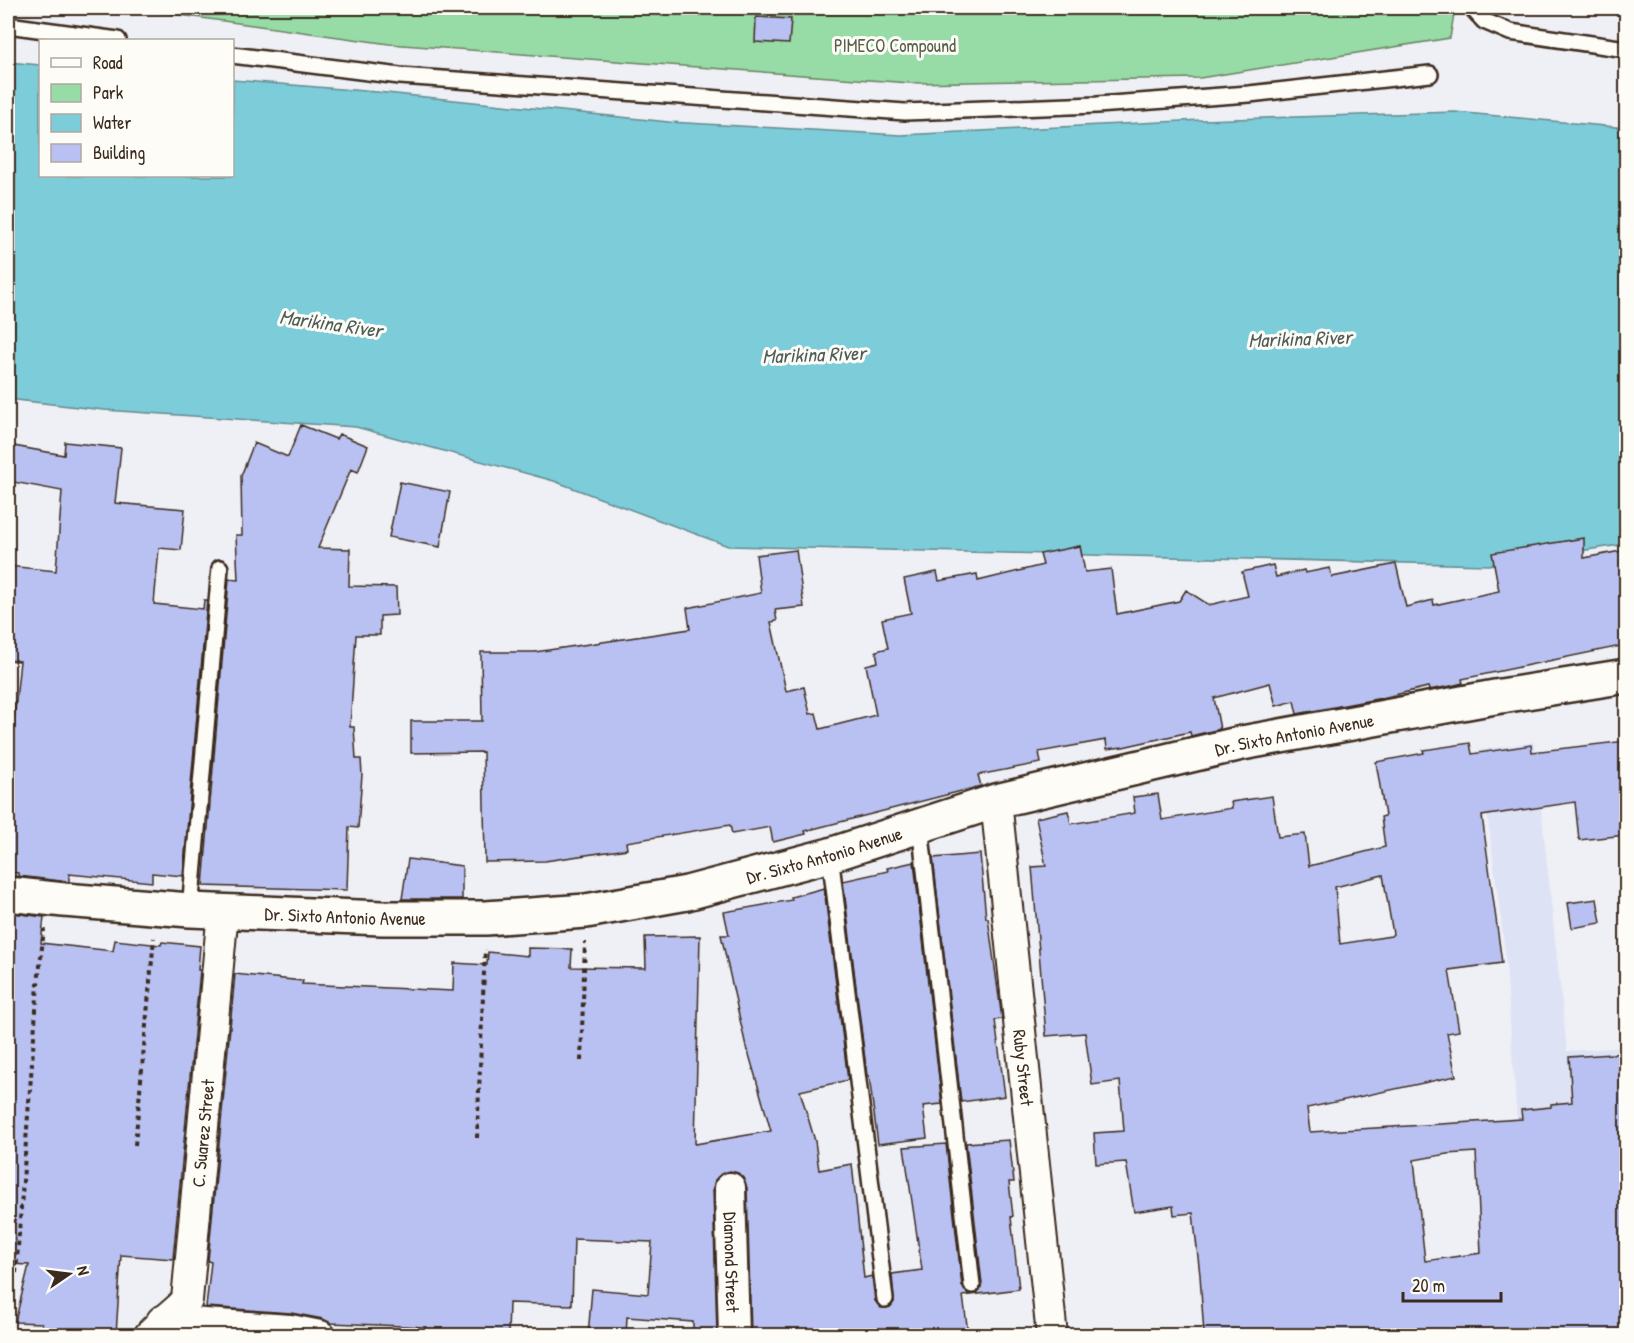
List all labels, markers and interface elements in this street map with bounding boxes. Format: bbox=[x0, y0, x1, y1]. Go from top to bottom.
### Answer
park label: PIMECO Compound bbox=[834, 33, 956, 58]
legend bbox=[39, 39, 234, 177]
text: Road bbox=[93, 50, 123, 75]
text: Park bbox=[93, 80, 124, 105]
text: Water bbox=[93, 110, 131, 135]
text: Building bbox=[93, 140, 145, 165]
water label: Marikina River bbox=[278, 302, 386, 344]
water label: Marikina River bbox=[1248, 323, 1354, 353]
water label: Marikina River bbox=[762, 339, 868, 369]
street label: Dr. Sixto Antonio Avenue bbox=[1212, 707, 1376, 761]
street label: Dr. Sixto Antonio Avenue bbox=[743, 820, 905, 889]
street label: Dr. Sixto Antonio Avenue bbox=[264, 901, 426, 931]
street label: Ruby Street bbox=[1007, 1028, 1040, 1108]
street label: C. Suarez Street bbox=[185, 1077, 220, 1188]
street label: Diamond Street bbox=[718, 1211, 746, 1313]
north arrow bbox=[39, 1244, 99, 1304]
text: N bbox=[72, 1264, 95, 1278]
scale bar bbox=[1403, 1265, 1500, 1303]
text: 20 m bbox=[1412, 1273, 1445, 1298]

